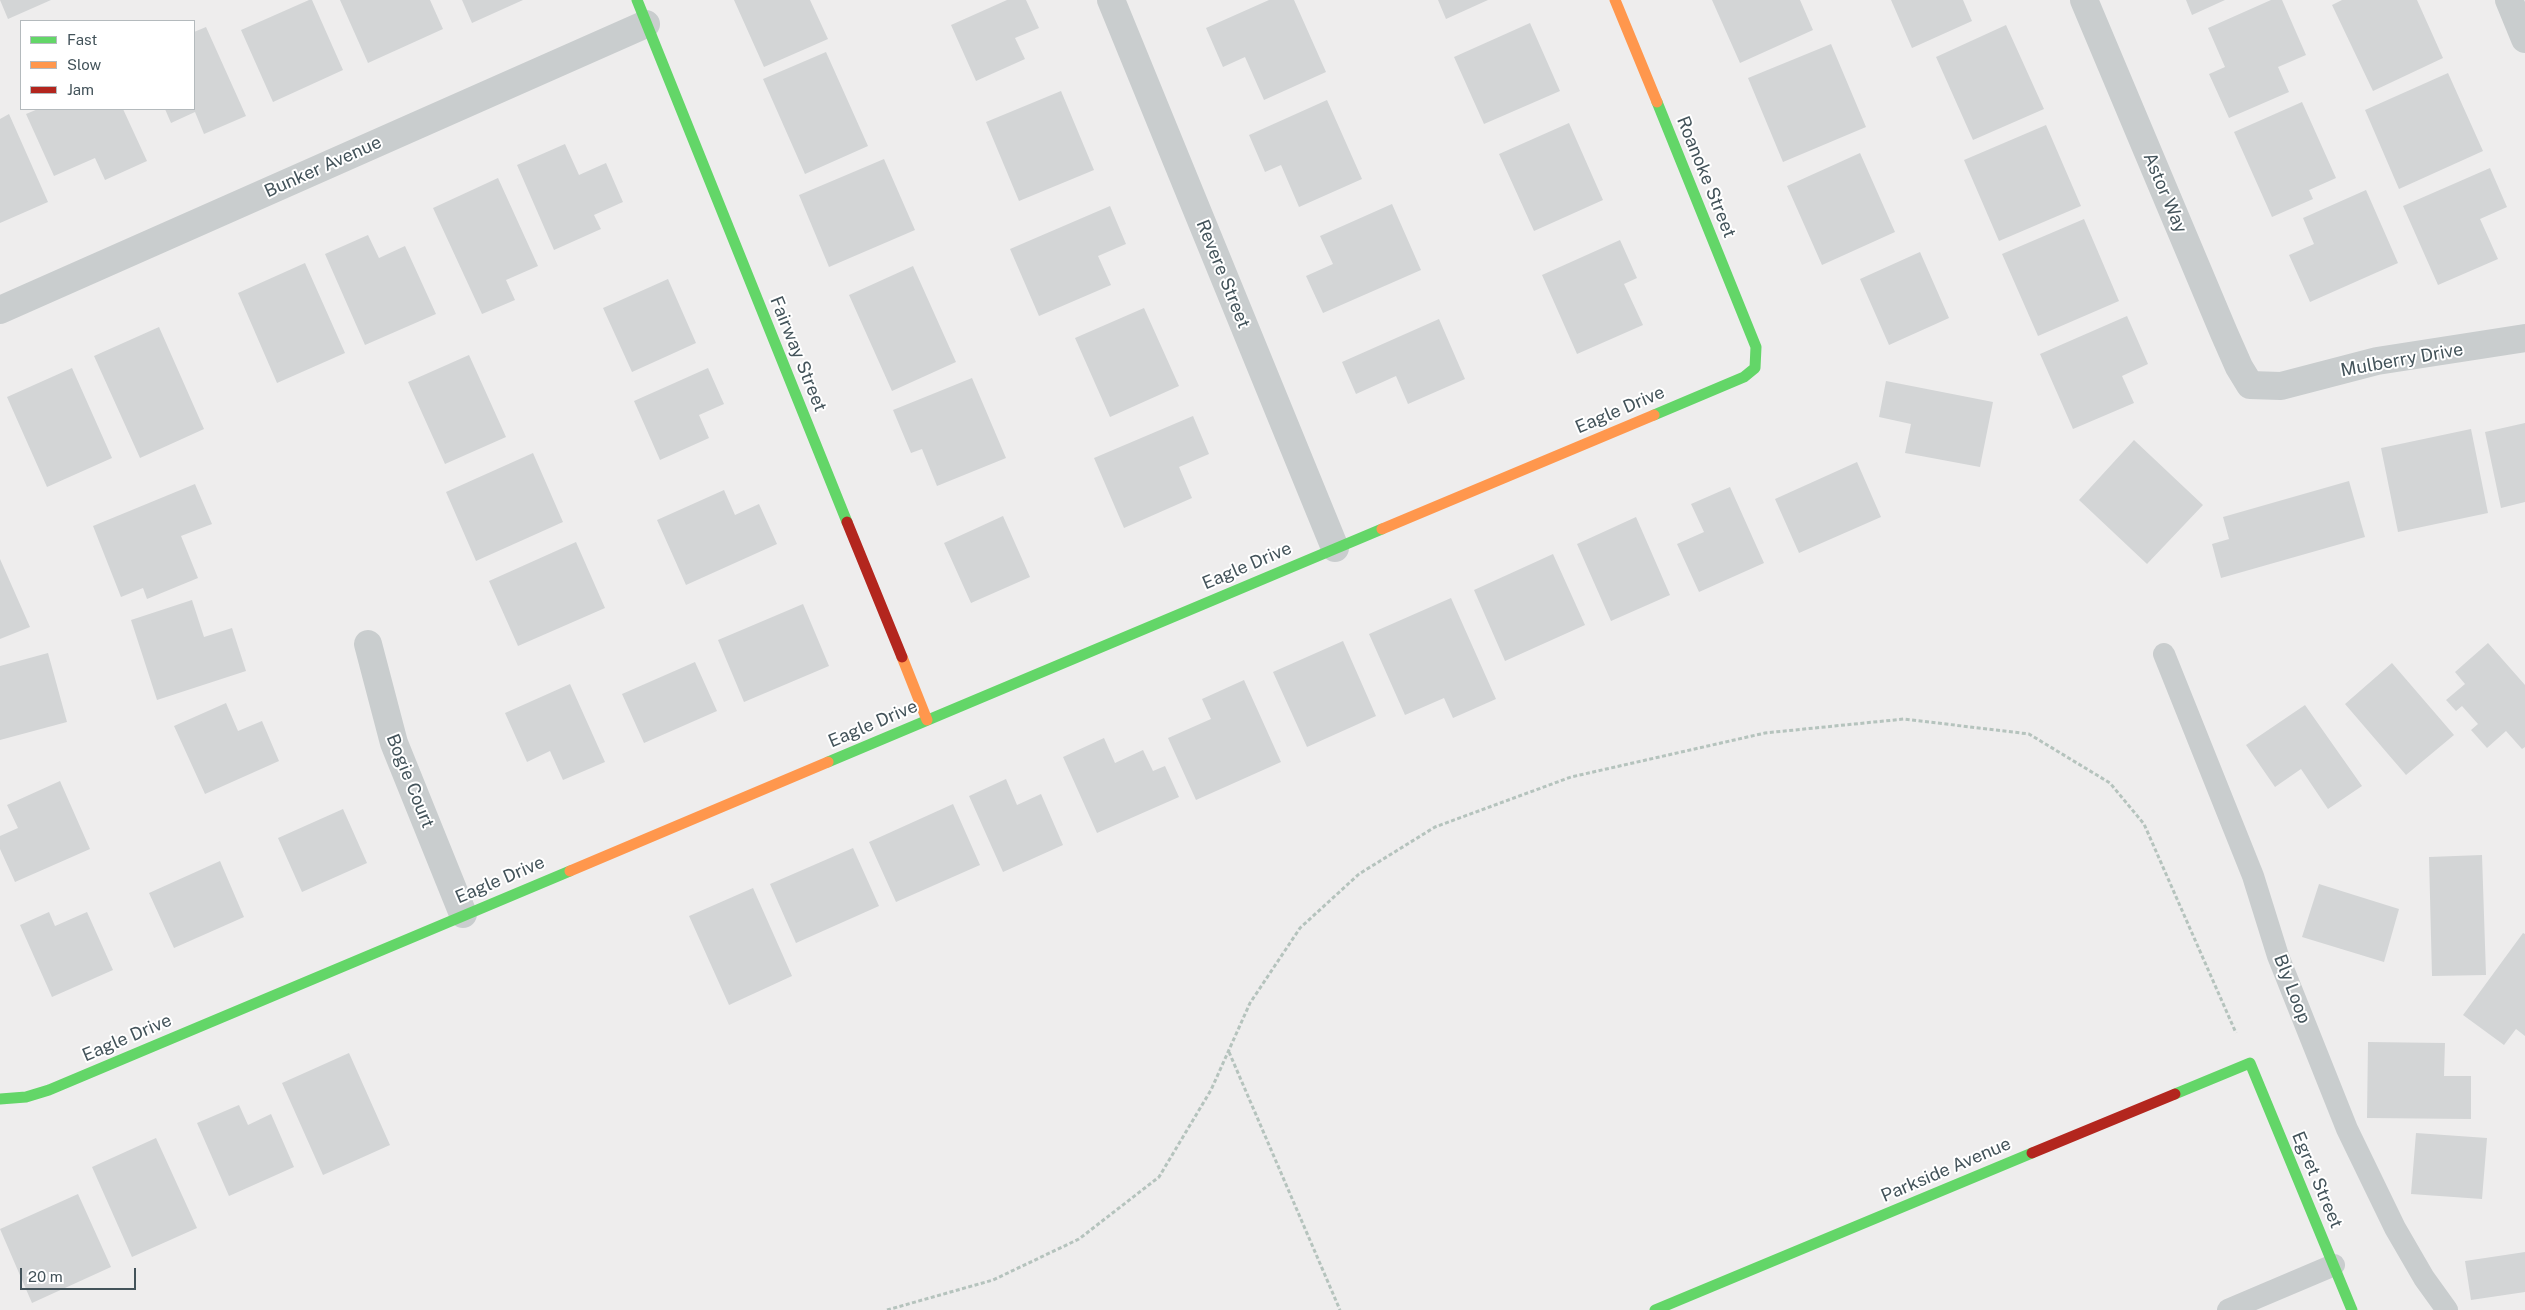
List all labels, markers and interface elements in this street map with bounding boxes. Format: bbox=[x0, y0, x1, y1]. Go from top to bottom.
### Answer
legend bbox=[20, 20, 195, 110]
text: Fast bbox=[67, 31, 97, 48]
text: Slow bbox=[67, 56, 101, 73]
text: Jam bbox=[67, 81, 94, 98]
street label: Roanoke Street bbox=[1672, 113, 1740, 241]
street label: Bunker Avenue bbox=[261, 131, 385, 203]
street label: Astor Way bbox=[2138, 149, 2192, 237]
street label: Revere Street bbox=[1191, 217, 1255, 331]
street label: Fairway Street bbox=[765, 293, 831, 415]
street label: Mulberry Drive bbox=[2339, 339, 2465, 381]
street label: Eagle Drive bbox=[1572, 382, 1668, 438]
street label: Eagle Drive bbox=[1199, 538, 1295, 594]
street label: Eagle Drive bbox=[825, 696, 921, 752]
street label: Bogie Court bbox=[381, 731, 439, 831]
street label: Eagle Drive bbox=[452, 852, 548, 908]
street label: Bly Loop bbox=[2269, 951, 2315, 1027]
street label: Eagle Drive bbox=[79, 1010, 175, 1066]
street label: Egret Street bbox=[2287, 1128, 2347, 1232]
street label: Parkside Avenue bbox=[1878, 1133, 2014, 1207]
scale bar bbox=[22, 1258, 139, 1290]
text: 20 m bbox=[28, 1268, 63, 1285]

